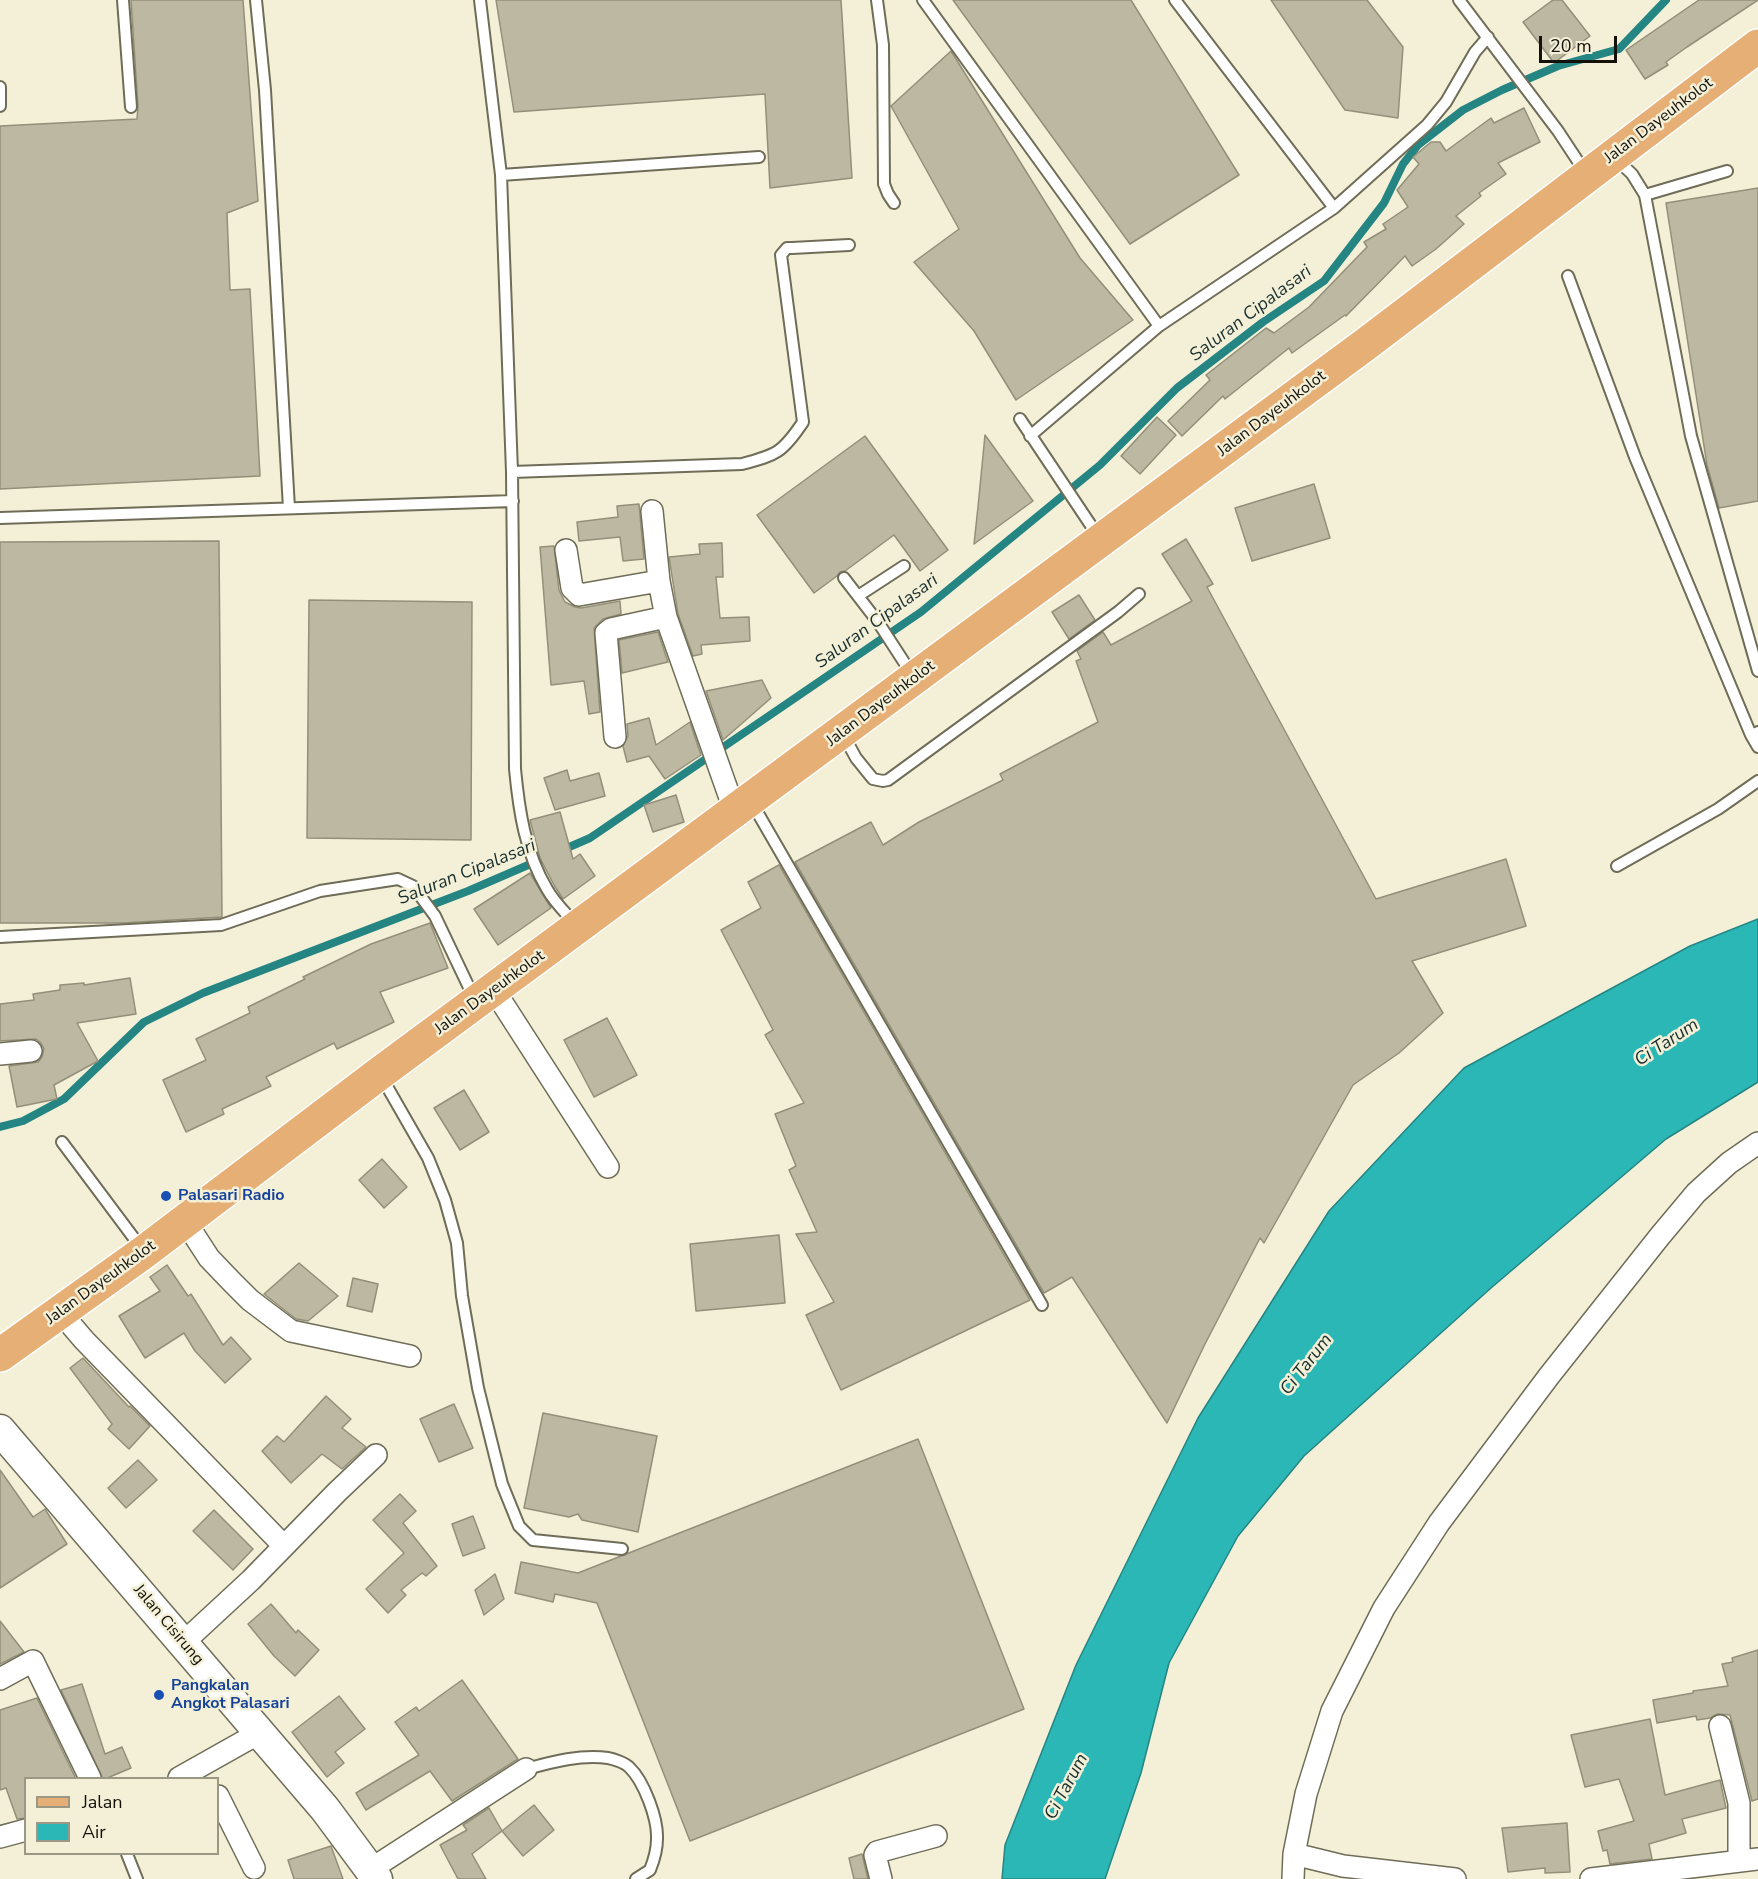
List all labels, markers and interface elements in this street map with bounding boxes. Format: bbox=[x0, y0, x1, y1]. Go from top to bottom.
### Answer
scale bar bbox=[1542, 24, 1620, 62]
text: 20 m bbox=[1550, 34, 1592, 58]
street label: Jalan Dayeuhkolot bbox=[1601, 74, 1717, 168]
water label: Saluran Cipalasari bbox=[1186, 261, 1316, 367]
street label: Jalan Dayeuhkolot bbox=[1214, 367, 1330, 461]
water label: Saluran Cipalasari bbox=[811, 570, 943, 674]
street label: Jalan Dayeuhkolot bbox=[823, 657, 939, 751]
water label: Saluran Cipalasari bbox=[395, 835, 539, 911]
street label: Jalan Dayeuhkolot bbox=[431, 947, 549, 1039]
water label: Ci Tarum bbox=[1631, 1014, 1703, 1072]
place label: Palasari Radio bbox=[178, 1186, 284, 1206]
marker: Palasari Radio bbox=[159, 1189, 173, 1203]
street label: Jalan Dayeuhkolot bbox=[42, 1237, 160, 1329]
water label: Ci Tarum bbox=[1276, 1330, 1338, 1400]
street label: Jalan Cisirung bbox=[129, 1581, 207, 1669]
place label: Pangkalan Angkot Palasari bbox=[171, 1676, 290, 1714]
marker: Pangkalan Angkot Palasari bbox=[152, 1688, 166, 1702]
water label: Ci Tarum bbox=[1041, 1750, 1093, 1824]
legend bbox=[24, 1777, 219, 1855]
text: Jalan bbox=[82, 1790, 122, 1814]
text: Air bbox=[82, 1820, 106, 1844]

